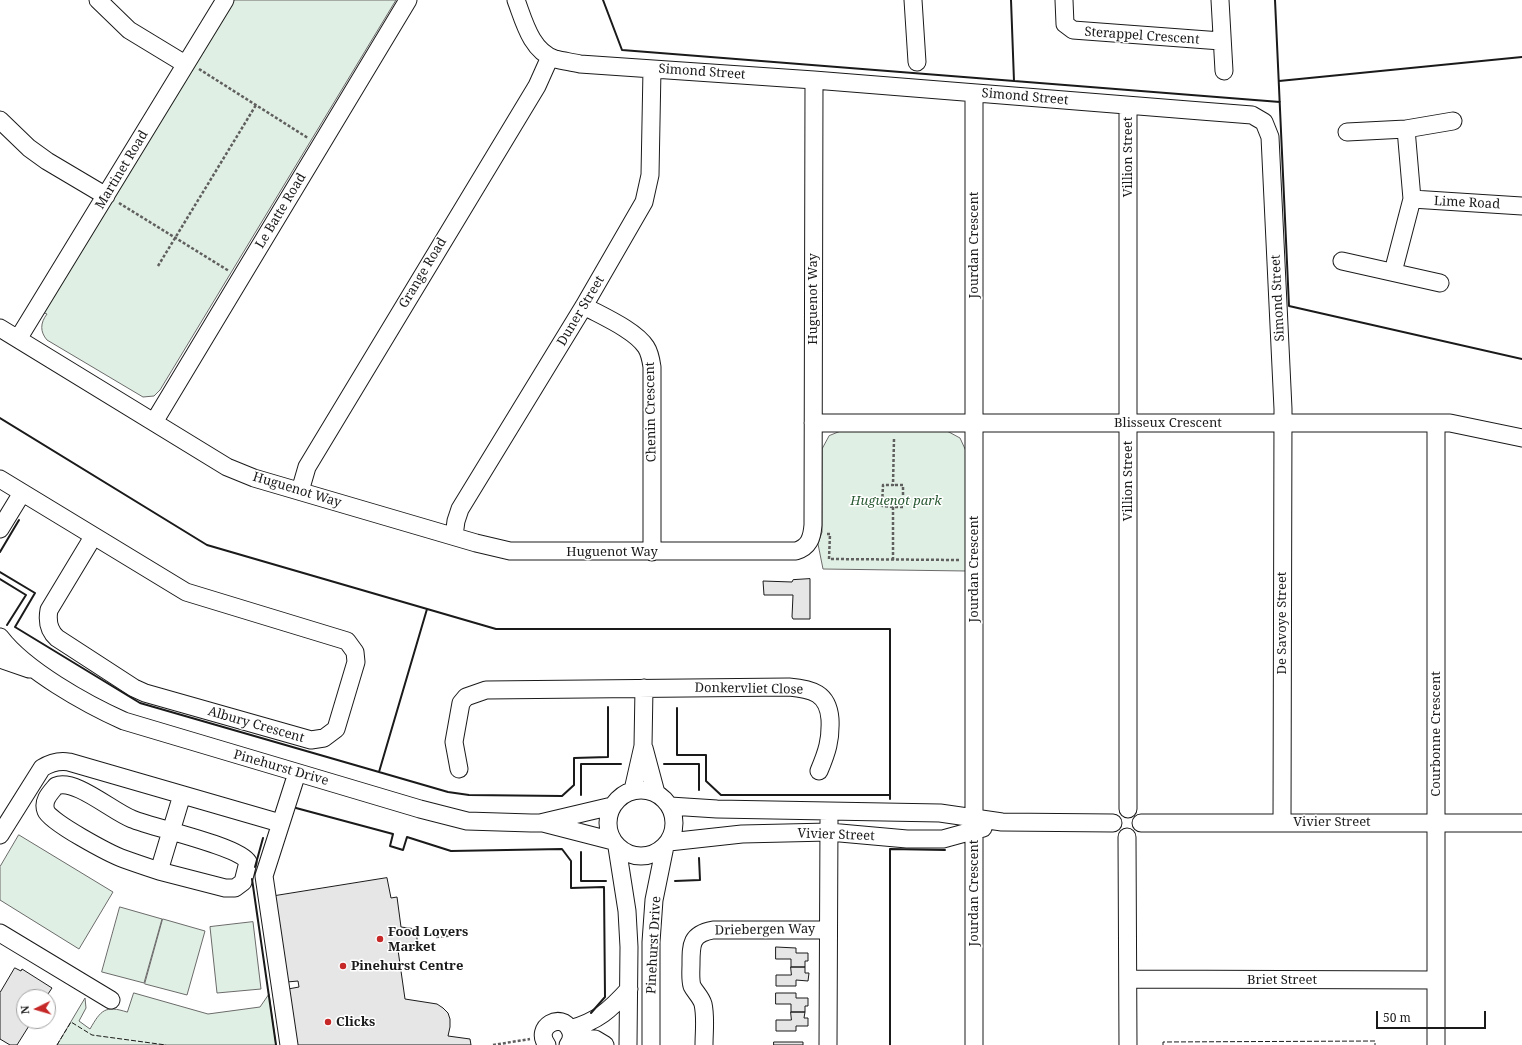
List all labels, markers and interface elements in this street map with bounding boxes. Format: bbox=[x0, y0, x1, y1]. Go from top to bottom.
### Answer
street label: Sterappel Crescent bbox=[1084, 24, 1200, 48]
street label: Simond Street bbox=[658, 61, 746, 83]
street label: Simond Street bbox=[981, 85, 1069, 109]
street label: Villion Street bbox=[1120, 117, 1136, 197]
street label: Martinet Road bbox=[92, 128, 152, 212]
street label: Le Batte Road bbox=[252, 171, 310, 251]
street label: Jourdan Crescent bbox=[966, 192, 982, 298]
street label: Lime Road bbox=[1434, 193, 1500, 213]
street label: Grange Road bbox=[396, 235, 450, 311]
street label: Huguenot Way bbox=[805, 253, 821, 345]
street label: Simond Street bbox=[1268, 254, 1288, 342]
street label: Duner Street bbox=[554, 273, 608, 349]
street label: Chenin Crescent bbox=[642, 362, 660, 462]
street label: Blisseux Crescent bbox=[1114, 415, 1222, 431]
street label: Villion Street bbox=[1120, 441, 1136, 521]
street label: Huguenot Way bbox=[251, 469, 343, 511]
park label: Huguenot park bbox=[850, 493, 942, 509]
street label: Jourdan Crescent bbox=[966, 516, 982, 622]
street label: Huguenot Way bbox=[566, 544, 658, 560]
street label: De Savoye Street bbox=[1274, 572, 1290, 674]
street label: Courbonne Crescent bbox=[1428, 671, 1444, 797]
street label: Donkervliet Close bbox=[695, 680, 803, 698]
street label: Albury Crescent bbox=[206, 704, 306, 746]
street label: Pinehurst Drive bbox=[232, 747, 330, 789]
street label: Vivier Street bbox=[1293, 814, 1371, 830]
street label: Vivier Street bbox=[797, 826, 875, 844]
street label: Jourdan Crescent bbox=[966, 840, 982, 946]
street label: Pinehurst Drive bbox=[644, 896, 664, 994]
street label: Driebergen Way bbox=[715, 921, 815, 939]
place label: Food Lovers Market bbox=[388, 924, 468, 955]
marker: Food Lovers Market bbox=[375, 934, 385, 944]
place label: Pinehurst Centre bbox=[351, 958, 463, 974]
marker: Pinehurst Centre bbox=[338, 961, 348, 971]
street label: Briet Street bbox=[1247, 972, 1317, 988]
north arrow bbox=[16, 989, 56, 1029]
scale bar bbox=[1378, 1003, 1488, 1029]
text: N bbox=[17, 1005, 32, 1015]
text: 50 m bbox=[1383, 1009, 1411, 1026]
place label: Clicks bbox=[336, 1014, 375, 1030]
marker: Clicks bbox=[323, 1017, 333, 1027]

